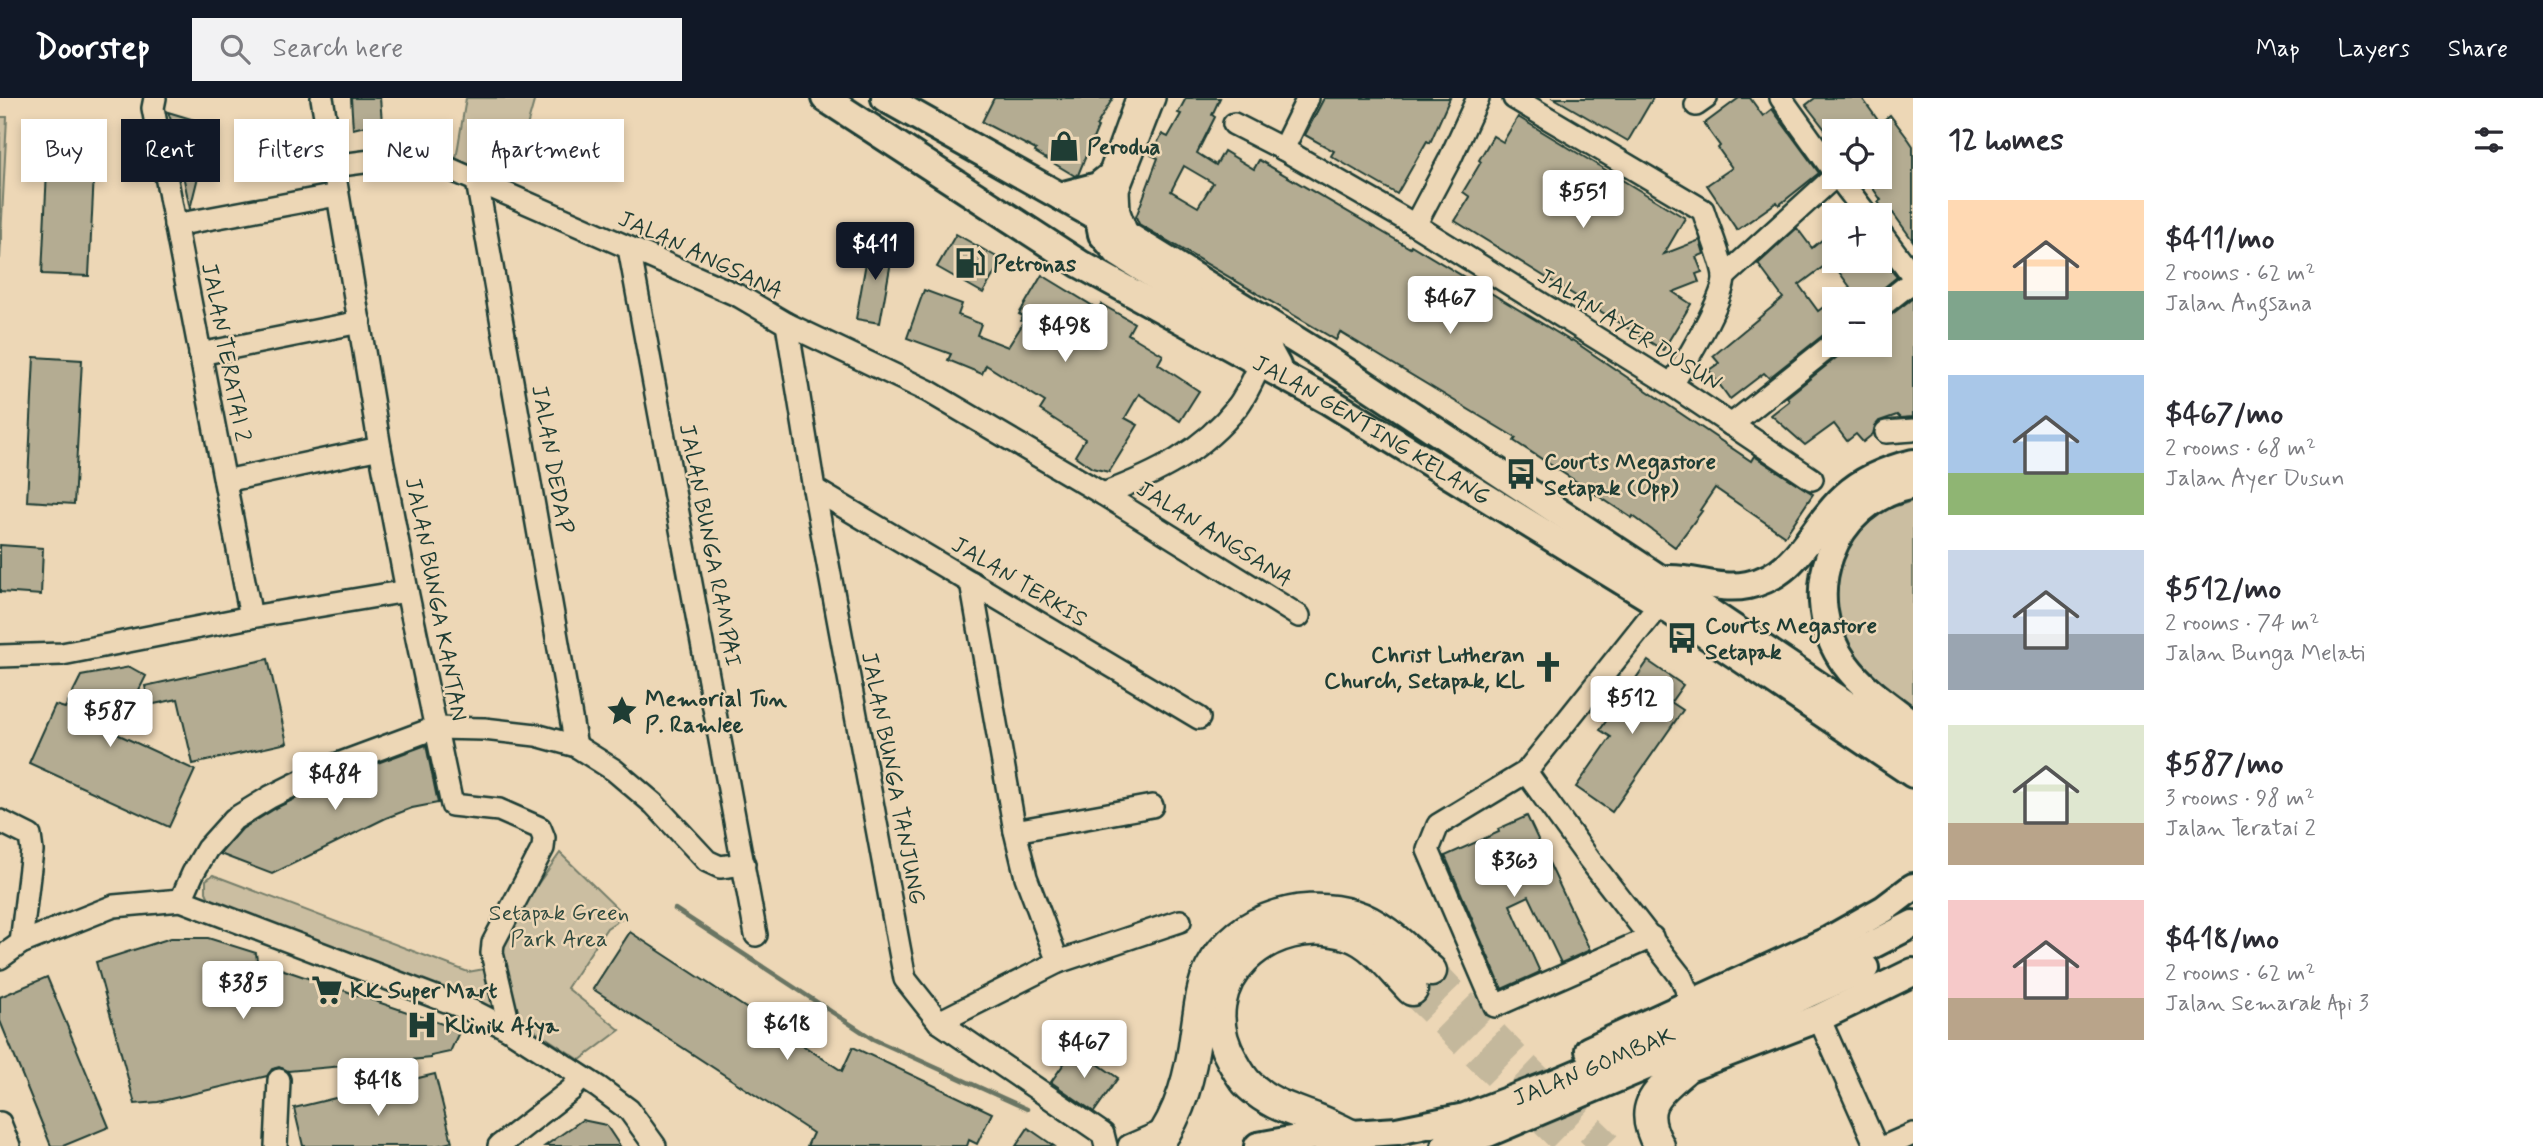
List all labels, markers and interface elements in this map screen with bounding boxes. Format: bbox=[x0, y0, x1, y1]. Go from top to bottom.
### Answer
search box bbox=[192, 18, 682, 81]
text: Doorstep bbox=[35, 27, 150, 71]
icon: search bbox=[216, 30, 254, 68]
text: Search here bbox=[272, 32, 403, 66]
text: Map bbox=[2256, 34, 2300, 65]
text: Layers bbox=[2338, 34, 2410, 65]
text: Share bbox=[2448, 34, 2508, 65]
chip: Buy bbox=[21, 119, 107, 182]
chip: Rent bbox=[121, 119, 220, 182]
chip: Filters bbox=[234, 119, 349, 182]
chip: New bbox=[363, 119, 453, 182]
chip: Apartment bbox=[467, 119, 624, 182]
map controls bbox=[1822, 119, 1892, 357]
button: locate bbox=[1822, 119, 1892, 189]
text: 12 homes bbox=[1948, 121, 2064, 160]
icon: filters bbox=[2470, 121, 2508, 159]
shop icon: Perodua bbox=[1047, 129, 1081, 163]
place label: Perodua bbox=[1087, 133, 1161, 163]
pin: $551 bbox=[1542, 170, 1624, 230]
text: $551 bbox=[1559, 178, 1607, 208]
button: + bbox=[1822, 203, 1892, 273]
street label: JALAN ANGSANA bbox=[613, 204, 787, 307]
text: $411/mo bbox=[2165, 220, 2274, 259]
pin: $411 bbox=[834, 222, 916, 282]
icon: home bbox=[2004, 228, 2088, 312]
text: $411 bbox=[852, 230, 898, 260]
fuel station icon: Petronas bbox=[953, 246, 987, 280]
place label: Petronas bbox=[993, 250, 1077, 280]
text: 2 rooms · 62 m² bbox=[2165, 259, 2316, 289]
street label: JALAN TERATAI 2 bbox=[193, 260, 257, 444]
street label: JALAN AYER DUSUN bbox=[1531, 262, 1727, 400]
pin: $467 bbox=[1409, 276, 1491, 336]
text: $467 bbox=[1424, 284, 1476, 314]
button: − bbox=[1822, 287, 1892, 357]
text: Jalan Angsana bbox=[2165, 289, 2312, 319]
pin: $498 bbox=[1024, 304, 1106, 364]
text: $498 bbox=[1038, 312, 1092, 342]
street label: JALAN GENTING KELANG bbox=[1247, 349, 1496, 513]
street label: JALAN DEDAP bbox=[523, 383, 579, 536]
text: $467/mo bbox=[2165, 395, 2283, 434]
icon: home bbox=[2004, 403, 2088, 487]
street label: JALAN BUNGA RAMPAI bbox=[671, 421, 747, 669]
text: 2 rooms · 68 m² bbox=[2165, 434, 2316, 464]
place label: Courts Megastore Setapak (Opp) bbox=[1544, 448, 1716, 504]
bus stop icon: Courts Megastore Setapak (Opp) bbox=[1504, 457, 1538, 491]
text: Jalan Ayer Dusun bbox=[2165, 464, 2345, 494]
street label: JALAN BUNGA KANTAN bbox=[397, 475, 473, 724]
street label: JALAN ANGSANA bbox=[1130, 475, 1298, 595]
street label: JALAN TERKIS bbox=[945, 530, 1093, 635]
text: $512/mo bbox=[2165, 570, 2281, 609]
icon: home bbox=[2004, 578, 2088, 662]
text: 2 rooms · 74 m² bbox=[2165, 609, 2320, 639]
place label: Courts Megastore Setapak bbox=[1705, 612, 1877, 668]
bus stop icon: Courts Megastore Setapak bbox=[1665, 621, 1699, 655]
text: Jalan Bunga Melati bbox=[2165, 639, 2365, 669]
place label: Christ Lutheran Church, Setapak, KL bbox=[1324, 641, 1525, 697]
street label: JALAN BUNGA TANJUNG bbox=[853, 650, 931, 907]
church icon: Christ Lutheran Church, Setapak, KL bbox=[1531, 650, 1565, 684]
pin: $512 bbox=[1591, 676, 1673, 736]
text: $512 bbox=[1607, 684, 1657, 714]
place label: Memorial Tun P. Ramlee bbox=[645, 685, 788, 741]
pin: $587 bbox=[69, 690, 151, 749]
place icon: Memorial Tun P. Ramlee bbox=[605, 694, 639, 728]
text: $587 bbox=[84, 697, 136, 727]
text: $587/mo bbox=[2165, 745, 2284, 784]
pin: $484 bbox=[294, 752, 376, 812]
icon: home bbox=[2004, 753, 2088, 837]
text: $484 bbox=[308, 760, 362, 790]
text: 3 rooms · 98 m² bbox=[2165, 784, 2315, 814]
text: Jalan Teratai 2 bbox=[2165, 814, 2316, 844]
pin: $363 bbox=[1473, 840, 1555, 899]
text: $363 bbox=[1491, 847, 1537, 877]
park label: Setapak Green Park Area bbox=[489, 899, 629, 955]
text: $418/mo bbox=[2165, 920, 2279, 959]
icon: home bbox=[2004, 928, 2088, 1012]
text: 2 rooms · 62 m² bbox=[2165, 959, 2316, 989]
pin: $385 bbox=[202, 962, 284, 1021]
text: $385 bbox=[218, 969, 268, 999]
supermarket icon: KK Super Mart bbox=[310, 973, 344, 1007]
place label: KK Super Mart bbox=[350, 977, 498, 1007]
text: Jalan Semarak Api 3 bbox=[2165, 989, 2369, 1019]
pin: $618 bbox=[746, 1002, 828, 1062]
hospital icon: Klinik Afya bbox=[405, 1008, 439, 1042]
text: $618 bbox=[763, 1010, 811, 1040]
place label: Klinik Afya bbox=[445, 1012, 560, 1042]
pin: $467 bbox=[1043, 1020, 1125, 1080]
street label: JALAN GOMBAK bbox=[1509, 1020, 1681, 1114]
text: $467 bbox=[1058, 1028, 1110, 1058]
pin: $418 bbox=[337, 1058, 419, 1118]
text: $418 bbox=[353, 1066, 403, 1096]

